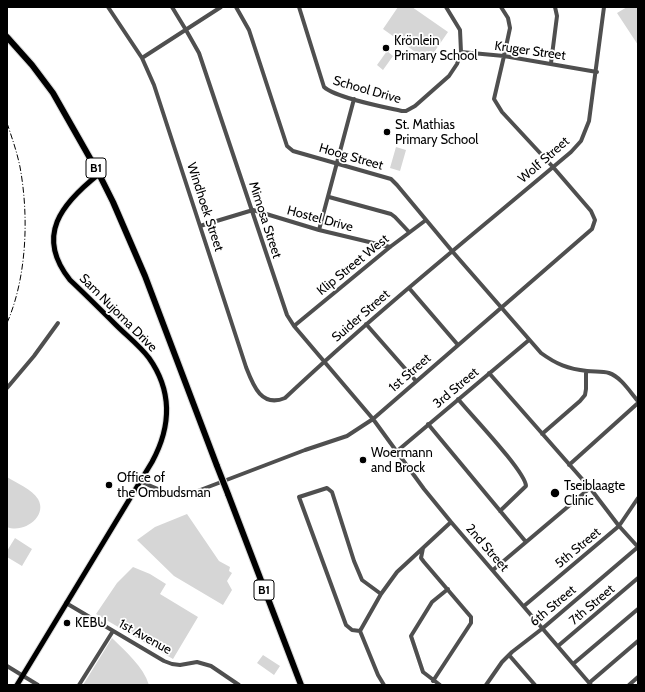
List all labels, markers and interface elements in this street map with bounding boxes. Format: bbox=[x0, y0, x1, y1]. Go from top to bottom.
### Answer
place label: Krönlein Primary School bbox=[394, 33, 477, 64]
street label: Kruger Street bbox=[493, 38, 567, 64]
marker: Krönlein Primary School bbox=[381, 43, 391, 53]
street label: School Drive bbox=[331, 73, 403, 107]
place label: St. Mathias Primary School bbox=[395, 117, 478, 148]
marker: St. Mathias Primary School bbox=[382, 127, 392, 137]
street label: Wolf Street bbox=[515, 134, 573, 186]
street label: Hoog Street bbox=[317, 140, 385, 174]
road number: B1 bbox=[86, 158, 106, 178]
street label: Windhoek Street bbox=[183, 161, 227, 253]
street label: Mimosa Street bbox=[245, 180, 285, 260]
street label: Hostel Drive bbox=[285, 203, 355, 235]
street label: Klip Street West bbox=[314, 231, 392, 299]
street label: Sam Nujoma Drive bbox=[76, 271, 160, 355]
street label: Suider Street bbox=[329, 287, 393, 345]
street label: 1st Street bbox=[386, 351, 434, 395]
street label: 3rd Street bbox=[430, 365, 482, 411]
place label: Woermann and Brock bbox=[371, 445, 433, 476]
marker: Woermann and Brock bbox=[358, 455, 368, 465]
place label: Office of the Ombudsman bbox=[117, 470, 211, 501]
place label: Tseiblaagte Clinic bbox=[564, 478, 625, 509]
marker: Office of the Ombudsman bbox=[104, 480, 114, 490]
marker: Tseiblaagte Clinic bbox=[549, 487, 561, 499]
street label: 2nd Street bbox=[462, 521, 512, 575]
street label: 5th Street bbox=[552, 524, 604, 572]
road number: B1 bbox=[254, 580, 274, 600]
street label: 6th Street bbox=[527, 582, 579, 630]
street label: 7th Street bbox=[566, 582, 618, 628]
place label: KEBU bbox=[75, 615, 107, 631]
street label: 1st Avenue bbox=[116, 616, 174, 658]
marker: KEBU bbox=[62, 618, 72, 628]

